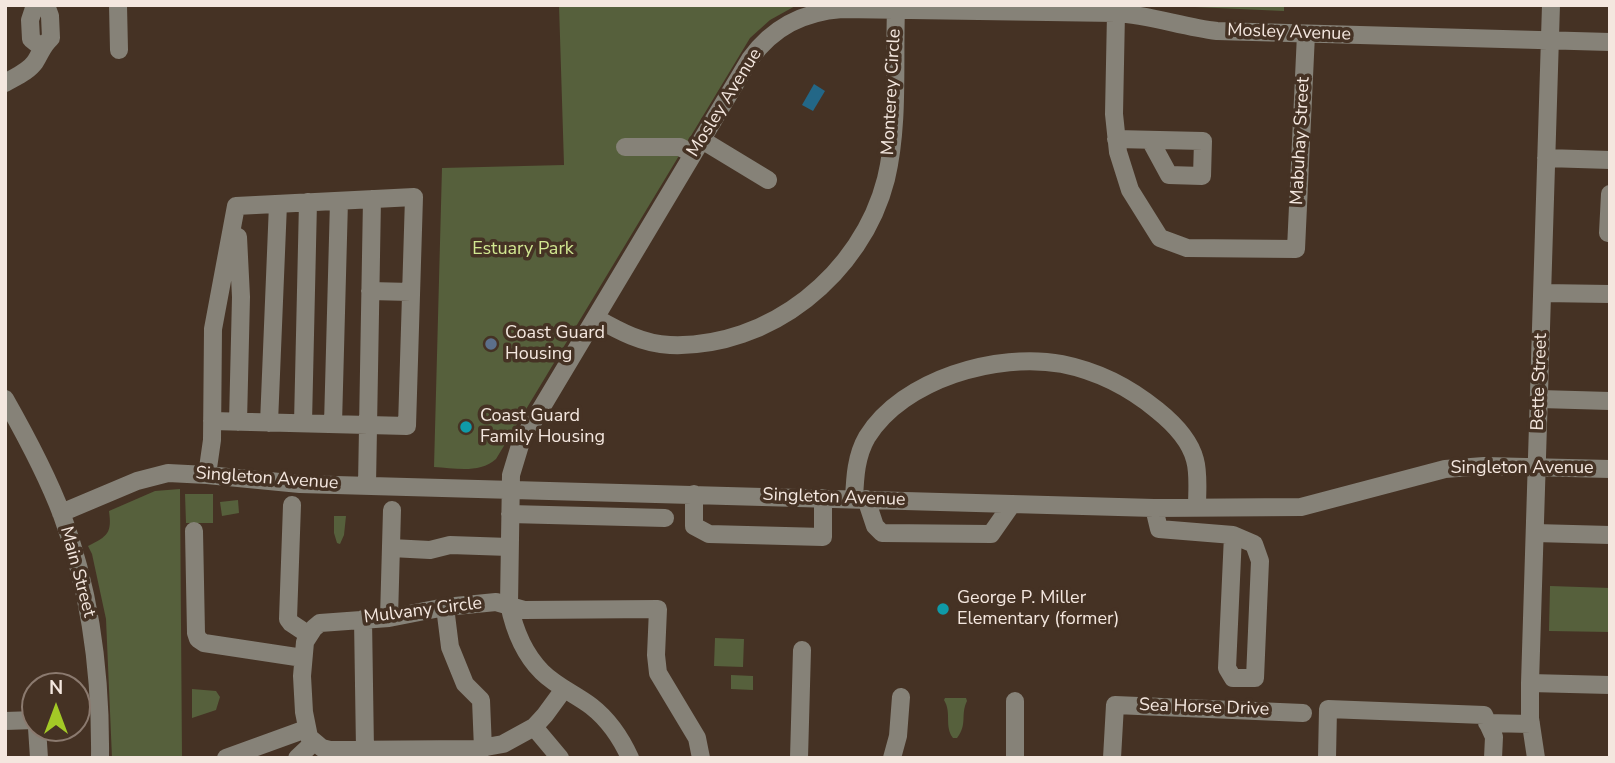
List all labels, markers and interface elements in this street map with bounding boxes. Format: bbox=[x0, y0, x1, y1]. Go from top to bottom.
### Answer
street label: Mosley Avenue bbox=[1227, 20, 1351, 46]
street label: Monterey Circle bbox=[878, 28, 906, 156]
street label: Mosley Avenue bbox=[683, 45, 767, 161]
street label: Mabuhay Street bbox=[1287, 76, 1315, 206]
park label: Estuary Park bbox=[472, 239, 574, 261]
place label: Coast Guard Housing bbox=[505, 323, 605, 366]
street label: Bette Street bbox=[1528, 333, 1552, 431]
marker: Coast Guard Housing bbox=[483, 336, 499, 352]
place label: Coast Guard Family Housing bbox=[480, 406, 605, 448]
marker: Coast Guard Family Housing bbox=[458, 419, 474, 435]
street label: Singleton Avenue bbox=[1450, 458, 1594, 480]
street label: Singleton Avenue bbox=[195, 463, 339, 495]
street label: Singleton Avenue bbox=[762, 485, 906, 511]
street label: Main Street bbox=[55, 524, 99, 620]
place label: George P. Miller Elementary (former) bbox=[957, 588, 1120, 630]
street label: Mulvany Circle bbox=[363, 593, 483, 629]
marker: George P. Miller Elementary (former) bbox=[935, 601, 951, 617]
north arrow bbox=[21, 672, 91, 742]
text: N bbox=[49, 675, 63, 701]
street label: Sea Horse Drive bbox=[1138, 695, 1270, 721]

